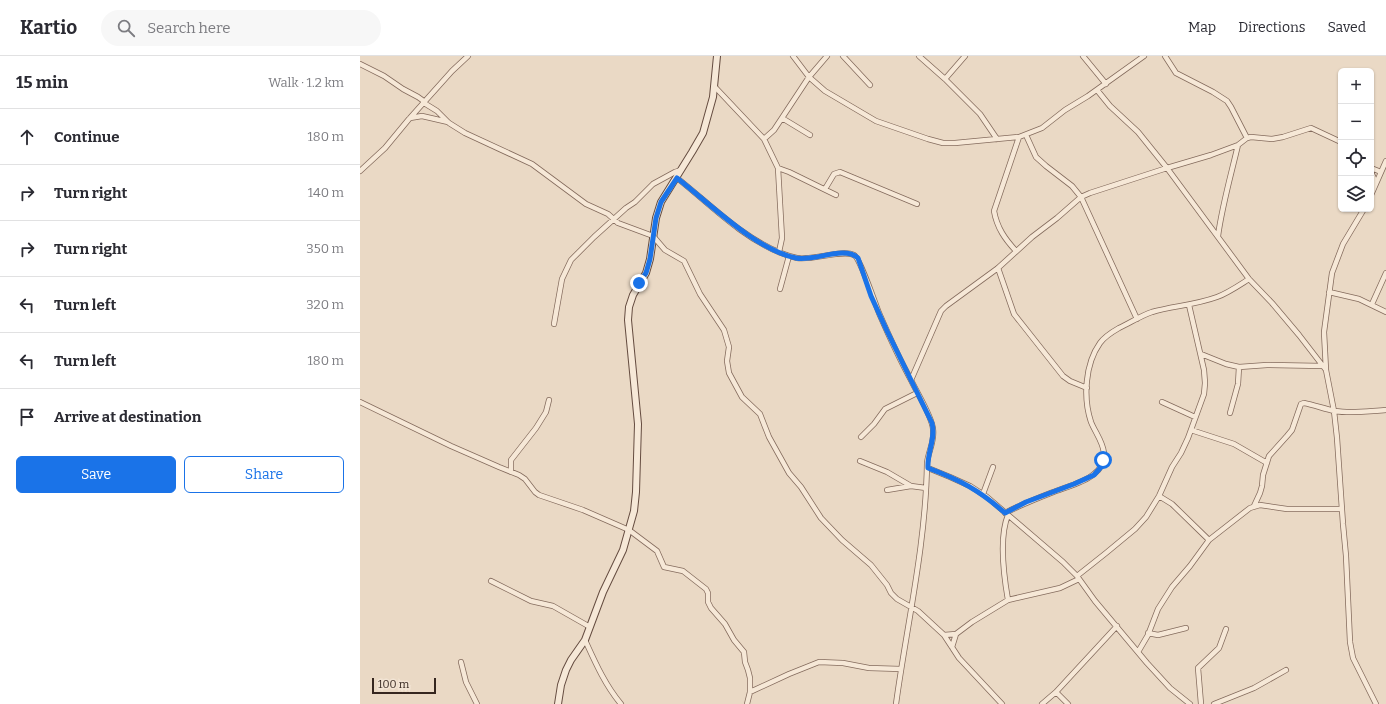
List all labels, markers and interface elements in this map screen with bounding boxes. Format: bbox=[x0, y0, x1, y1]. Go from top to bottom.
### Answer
search box bbox=[101, 10, 381, 46]
text: Kartio bbox=[20, 16, 77, 39]
icon: search bbox=[115, 17, 137, 39]
text: Search here bbox=[147, 19, 231, 37]
text: Map bbox=[1188, 19, 1216, 36]
text: Directions bbox=[1238, 19, 1306, 36]
text: Saved bbox=[1328, 19, 1366, 36]
map controls bbox=[1338, 68, 1374, 212]
button: + bbox=[1338, 68, 1374, 104]
text: 15 min bbox=[16, 72, 68, 93]
text: Walk · 1.2 km bbox=[268, 75, 344, 90]
button: − bbox=[1338, 104, 1374, 140]
icon: ahead bbox=[16, 126, 38, 148]
text: Continue bbox=[54, 128, 120, 146]
text: 180 m bbox=[308, 129, 344, 144]
button: locate bbox=[1338, 140, 1374, 176]
button: layers bbox=[1338, 176, 1374, 212]
icon: right bbox=[16, 182, 38, 204]
text: Turn right bbox=[54, 184, 127, 202]
text: 140 m bbox=[308, 185, 344, 200]
icon: right bbox=[16, 238, 38, 260]
text: Turn right bbox=[54, 240, 127, 258]
text: 350 m bbox=[306, 241, 344, 256]
route end bbox=[630, 274, 648, 292]
icon: left bbox=[16, 294, 38, 316]
text: Turn left bbox=[54, 296, 116, 314]
text: 320 m bbox=[306, 297, 344, 312]
icon: left bbox=[16, 350, 38, 372]
text: Turn left bbox=[54, 352, 116, 370]
text: 180 m bbox=[308, 353, 344, 368]
icon: arrive bbox=[16, 406, 38, 428]
text: Arrive at destination bbox=[54, 408, 201, 426]
route start bbox=[1094, 451, 1112, 469]
button: Save bbox=[16, 456, 176, 493]
button: Share bbox=[184, 456, 344, 493]
scale bar bbox=[372, 676, 436, 695]
text: 100 m bbox=[378, 678, 409, 691]

